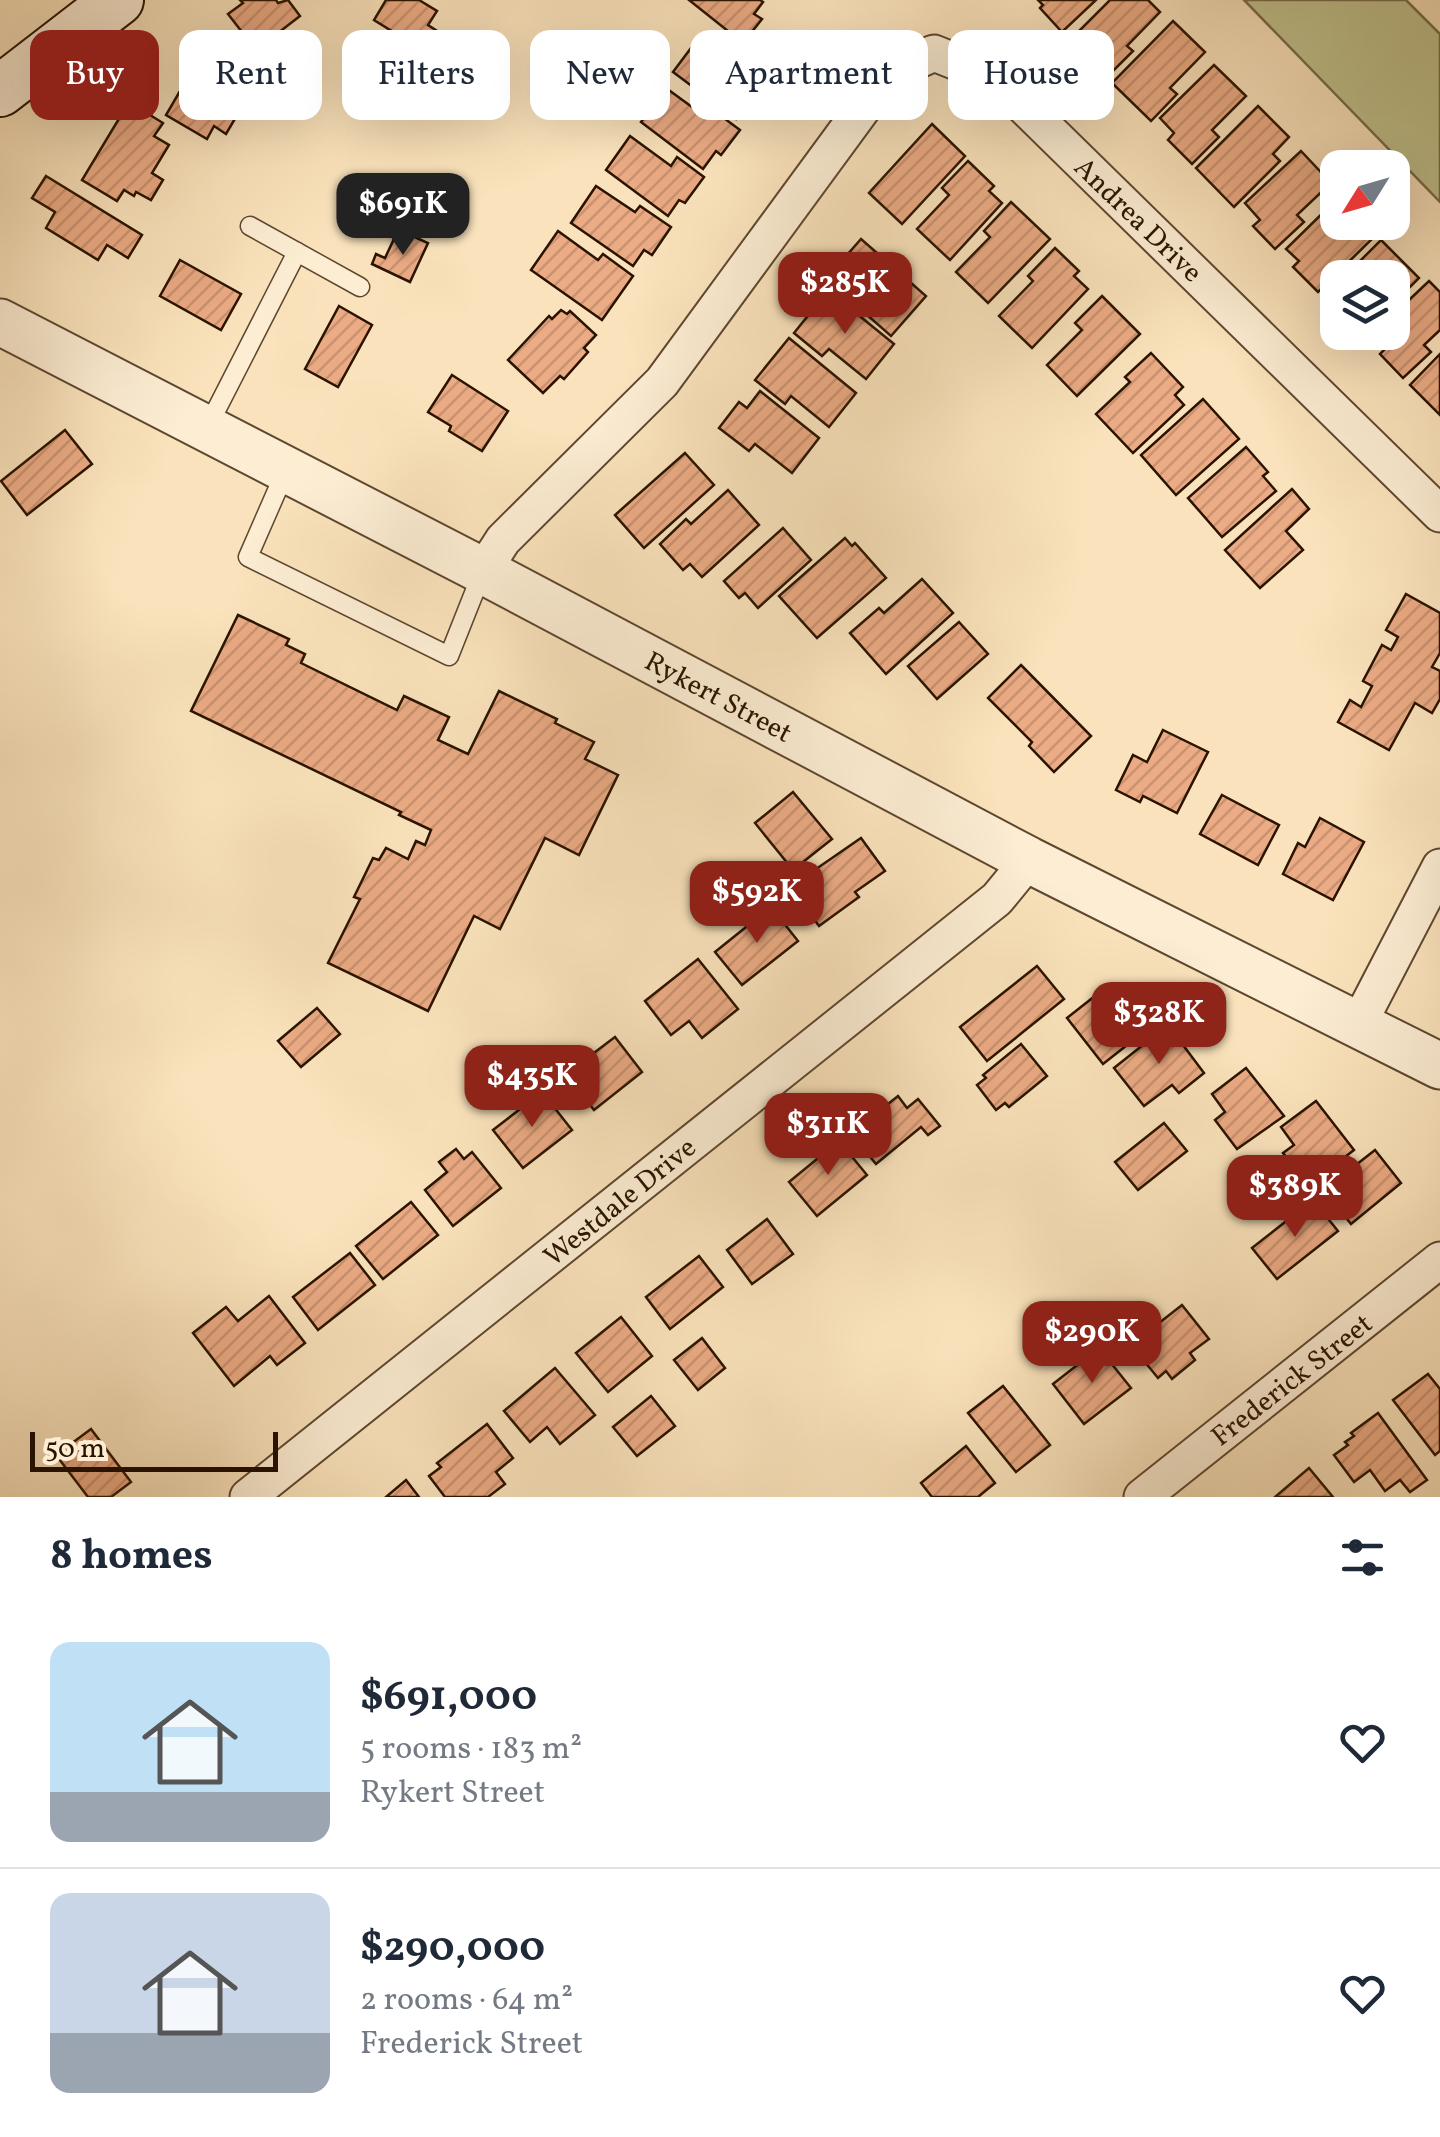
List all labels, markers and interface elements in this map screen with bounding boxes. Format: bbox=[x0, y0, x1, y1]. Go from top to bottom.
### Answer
chip: Buy bbox=[30, 30, 159, 120]
chip: Rent bbox=[179, 30, 322, 120]
chip: Filters bbox=[342, 30, 510, 120]
chip: New bbox=[530, 30, 670, 120]
chip: Apartment bbox=[690, 30, 928, 120]
chip: House bbox=[948, 30, 1114, 120]
street label: Andrea Drive bbox=[1064, 149, 1210, 292]
north arrow bbox=[1320, 150, 1410, 240]
map controls bbox=[1320, 150, 1410, 350]
pin: $691K bbox=[333, 173, 473, 258]
text: $691K bbox=[358, 183, 448, 227]
pin: $285K bbox=[775, 252, 915, 337]
button: layers bbox=[1320, 260, 1410, 350]
text: $285K bbox=[800, 262, 890, 306]
street label: Rykert Street bbox=[637, 643, 798, 753]
pin: $592K bbox=[687, 861, 827, 946]
text: $592K bbox=[712, 871, 802, 915]
pin: $328K bbox=[1089, 982, 1229, 1067]
text: $328K bbox=[1113, 992, 1205, 1036]
pin: $435K bbox=[462, 1045, 602, 1130]
text: $435K bbox=[486, 1055, 578, 1099]
pin: $311K bbox=[758, 1093, 898, 1178]
text: $311K bbox=[786, 1103, 870, 1147]
street label: Westdale Drive bbox=[536, 1129, 705, 1277]
pin: $389K bbox=[1225, 1155, 1365, 1240]
text: $389K bbox=[1249, 1165, 1341, 1209]
pin: $290K bbox=[1022, 1301, 1162, 1386]
street label: Frederick Street bbox=[1204, 1306, 1381, 1456]
text: $290K bbox=[1044, 1311, 1140, 1355]
scale bar bbox=[30, 1427, 278, 1472]
text: 50 m bbox=[45, 1430, 105, 1469]
text: 8 homes bbox=[50, 1528, 213, 1587]
icon: filters bbox=[1335, 1530, 1390, 1585]
text: $691,000 bbox=[360, 1669, 537, 1728]
icon: home bbox=[130, 1682, 250, 1802]
icon: heart bbox=[1335, 1715, 1390, 1770]
text: 5 rooms · 183 m² bbox=[360, 1728, 582, 1772]
text: Rykert Street bbox=[360, 1772, 545, 1816]
text: $290,000 bbox=[360, 1920, 545, 1979]
icon: home bbox=[130, 1933, 250, 2053]
icon: heart bbox=[1335, 1966, 1390, 2021]
text: 2 rooms · 64 m² bbox=[360, 1979, 573, 2023]
text: Frederick Street bbox=[360, 2023, 583, 2067]

